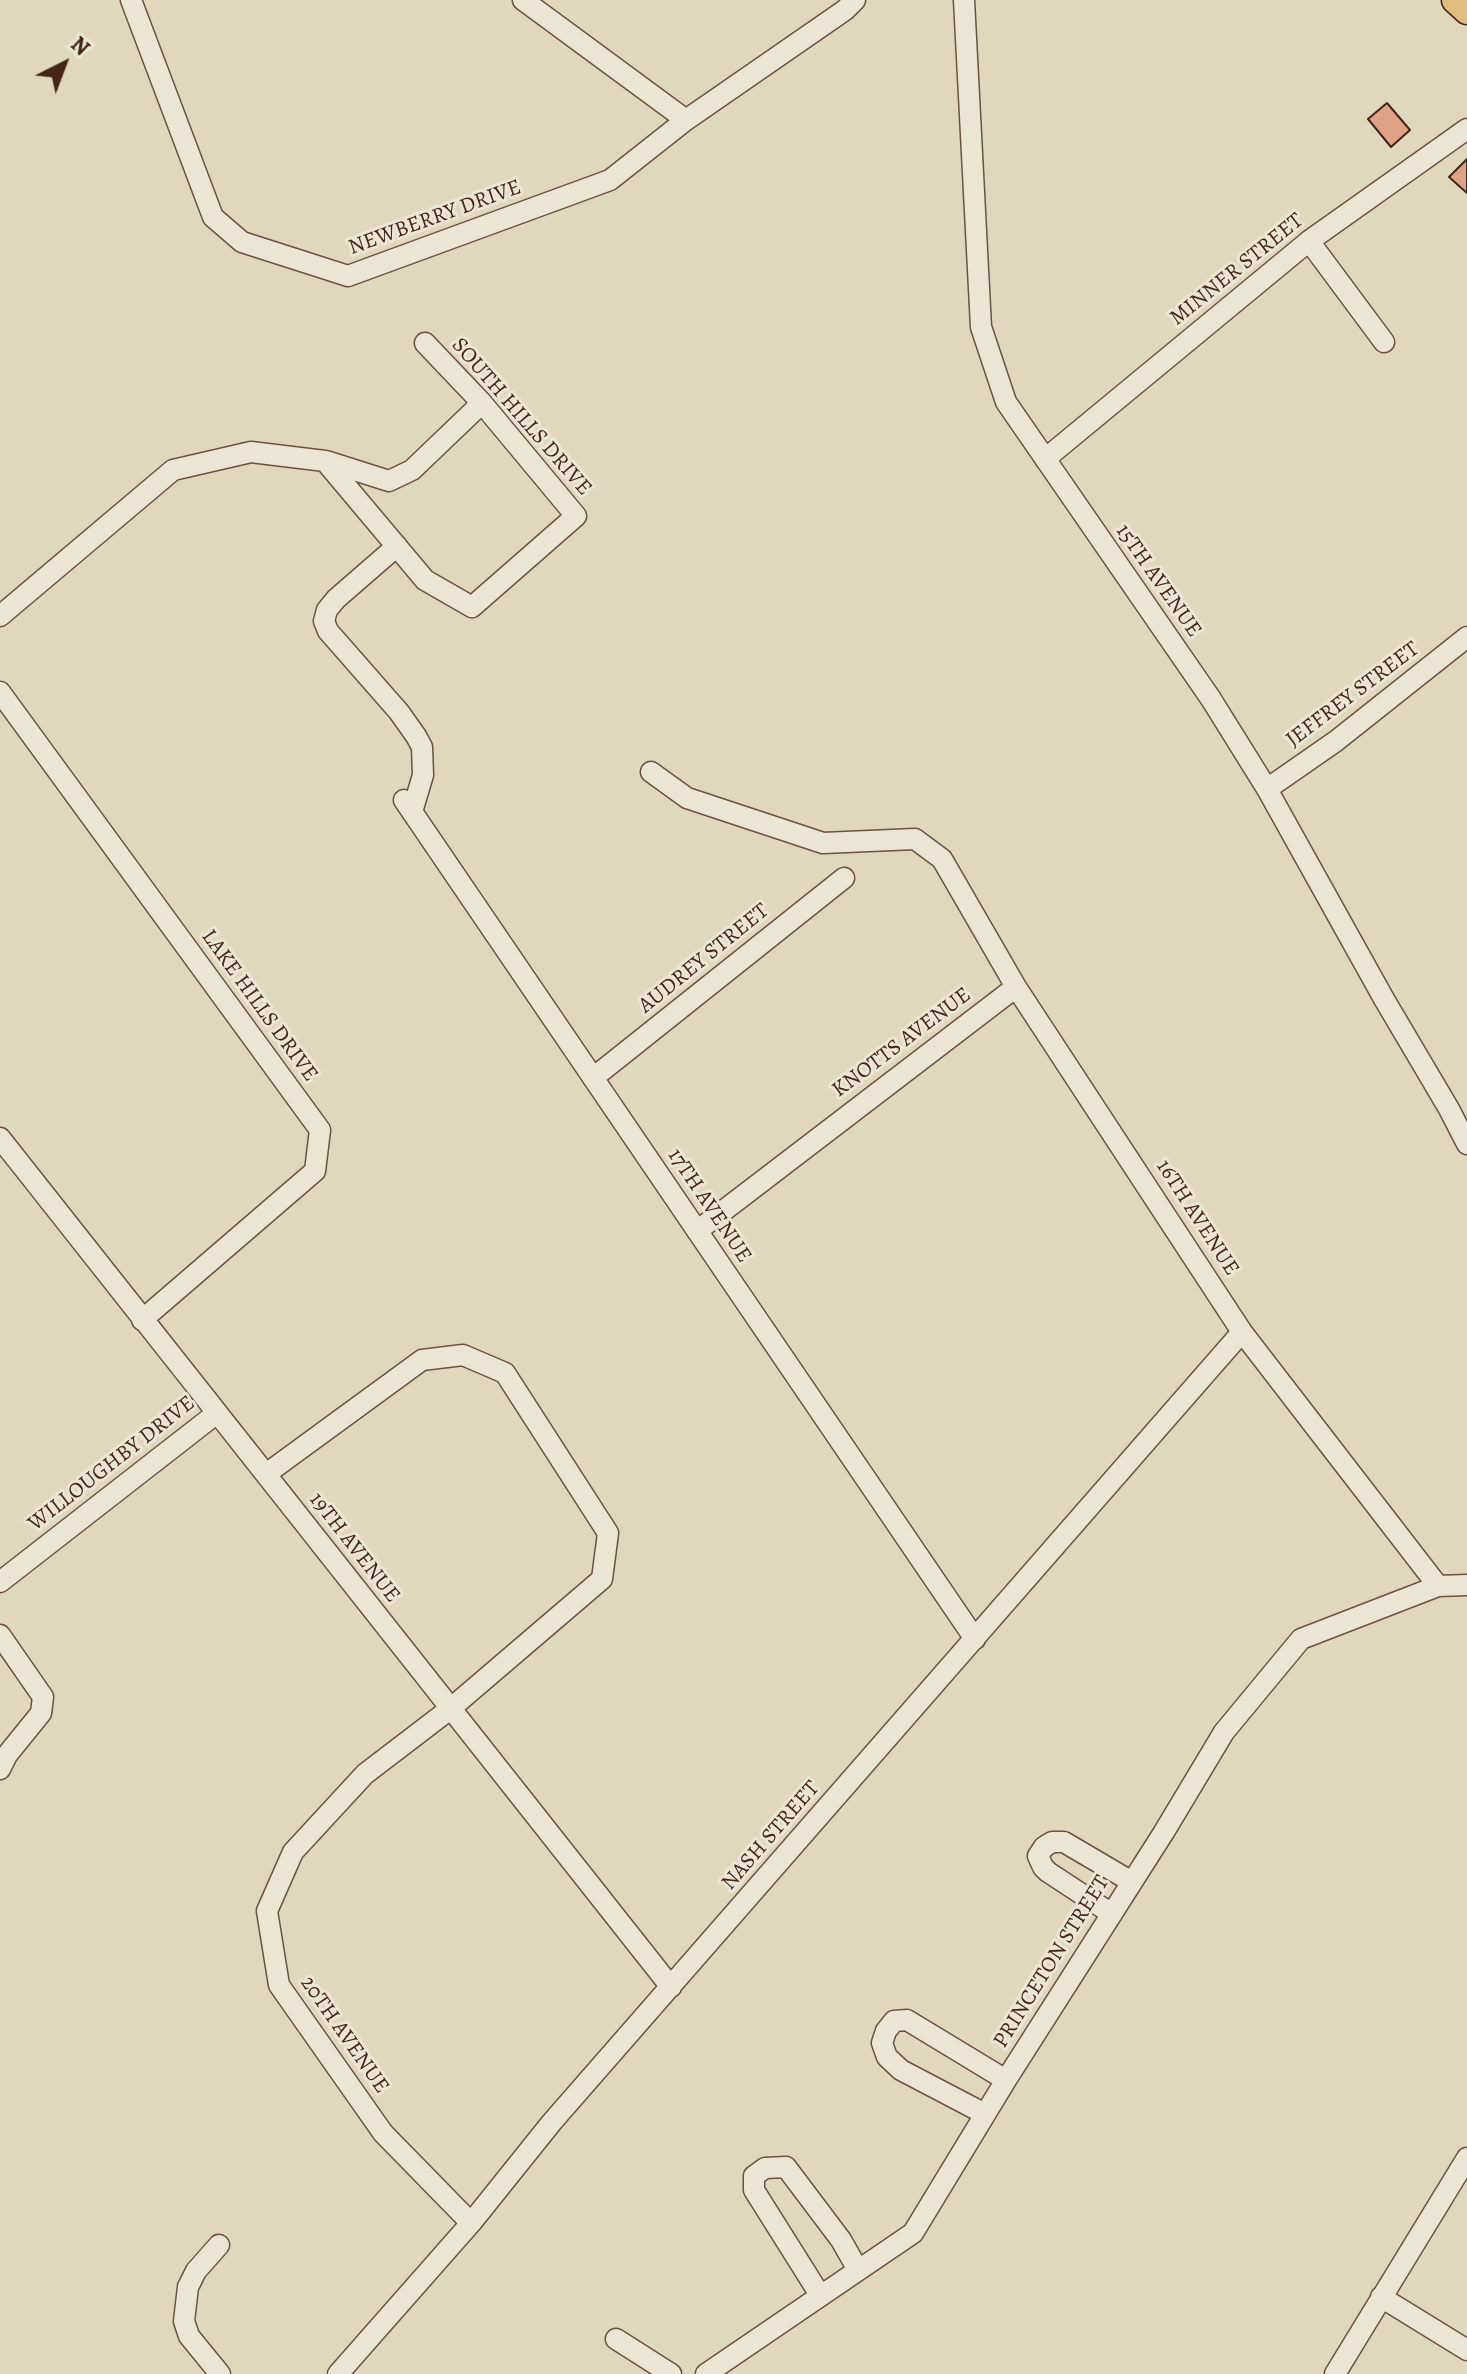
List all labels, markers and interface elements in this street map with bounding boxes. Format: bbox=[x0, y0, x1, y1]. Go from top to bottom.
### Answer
north arrow bbox=[24, 24, 104, 104]
text: N bbox=[64, 30, 96, 63]
street label: NEWBERRY DRIVE bbox=[345, 175, 525, 261]
street label: MINNER STREET bbox=[1165, 208, 1309, 332]
street label: SOUTH HILLS DRIVE bbox=[445, 333, 597, 501]
street label: 15TH AVENUE bbox=[1109, 519, 1207, 643]
street label: JEFFREY STREET bbox=[1281, 636, 1425, 754]
street label: AUDREY STREET bbox=[633, 898, 775, 1020]
street label: LAKE HILLS DRIVE bbox=[195, 925, 323, 1087]
street label: KNOTTS AVENUE bbox=[827, 982, 977, 1104]
street label: 17TH AVENUE bbox=[661, 1144, 757, 1268]
street label: 16TH AVENUE bbox=[1150, 1155, 1244, 1281]
street label: WILLOUGHBY DRIVE bbox=[23, 1391, 201, 1537]
street label: 19TH AVENUE bbox=[303, 1488, 405, 1608]
street label: NASH STREET bbox=[716, 1776, 826, 1896]
street label: PRINCETON STREET bbox=[988, 1871, 1116, 2053]
street label: 20TH AVENUE bbox=[294, 1971, 394, 2099]

